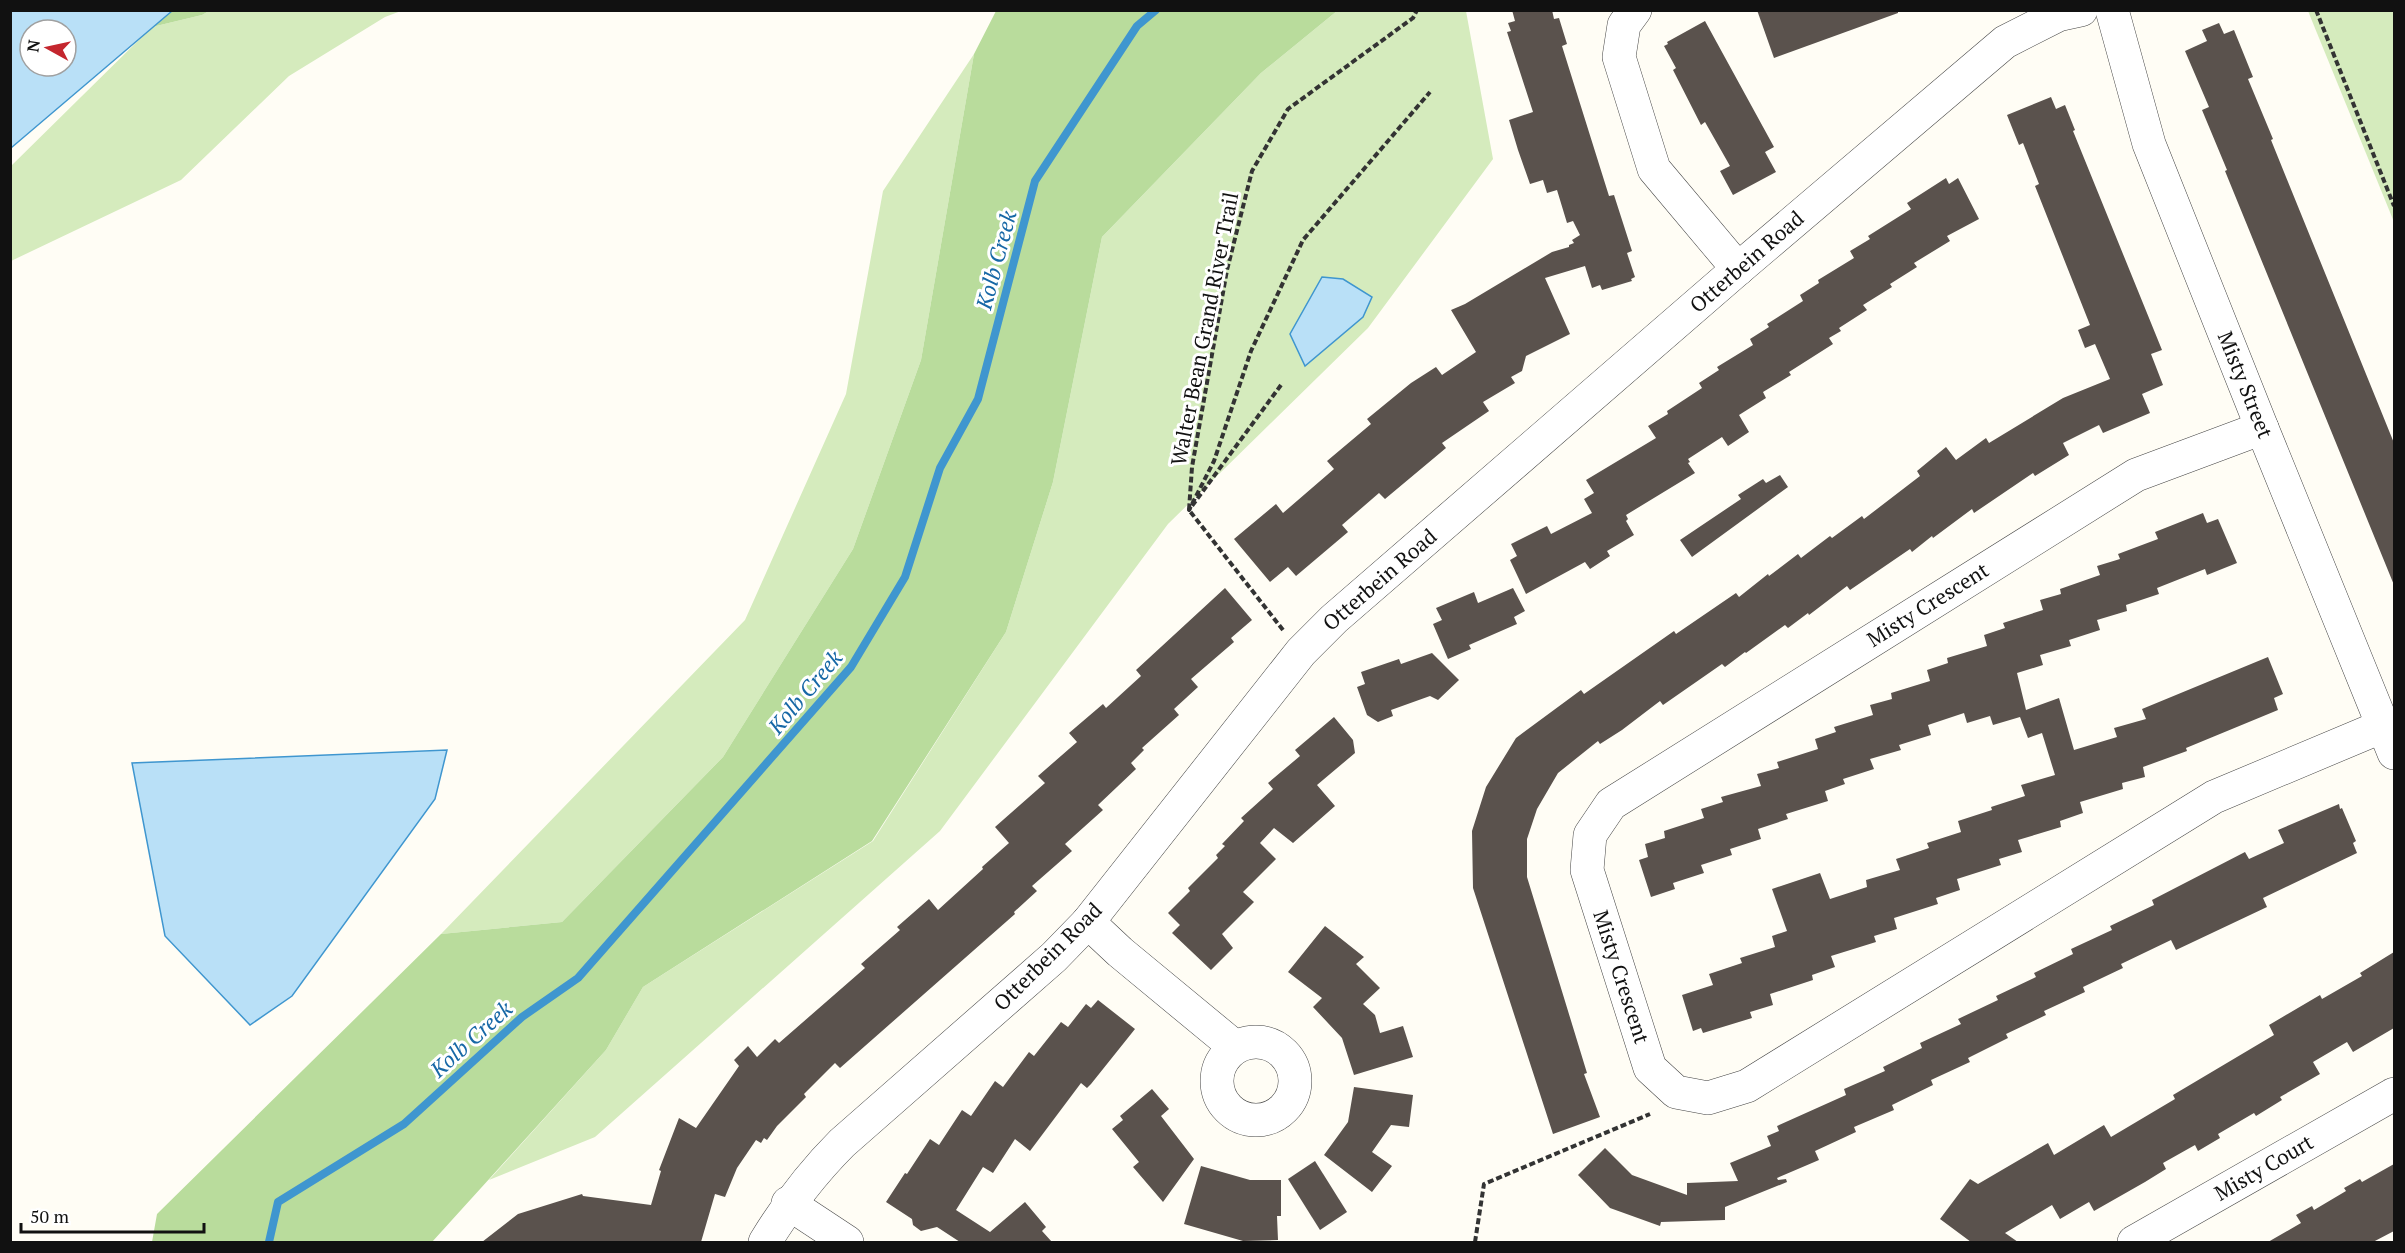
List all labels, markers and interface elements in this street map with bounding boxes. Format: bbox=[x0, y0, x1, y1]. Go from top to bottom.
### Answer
north arrow bbox=[18, 18, 78, 78]
text: N bbox=[21, 38, 45, 53]
street label: Walter Bean Grand River Trail bbox=[1164, 190, 1244, 468]
street label: Otterbein Road bbox=[1683, 204, 1810, 319]
water label: Kolb Creek bbox=[968, 207, 1023, 313]
street label: Misty Street bbox=[2212, 327, 2280, 443]
street label: Otterbein Road bbox=[1316, 522, 1443, 637]
street label: Misty Crescent bbox=[1861, 555, 1994, 653]
water label: Kolb Creek bbox=[760, 643, 848, 740]
street label: Otterbein Road bbox=[987, 896, 1108, 1017]
street label: Misty Crescent bbox=[1587, 906, 1657, 1047]
water label: Kolb Creek bbox=[423, 994, 518, 1084]
street label: Misty Court bbox=[2209, 1127, 2318, 1207]
scale bar bbox=[21, 1196, 204, 1234]
text: 50 m bbox=[30, 1204, 70, 1228]

